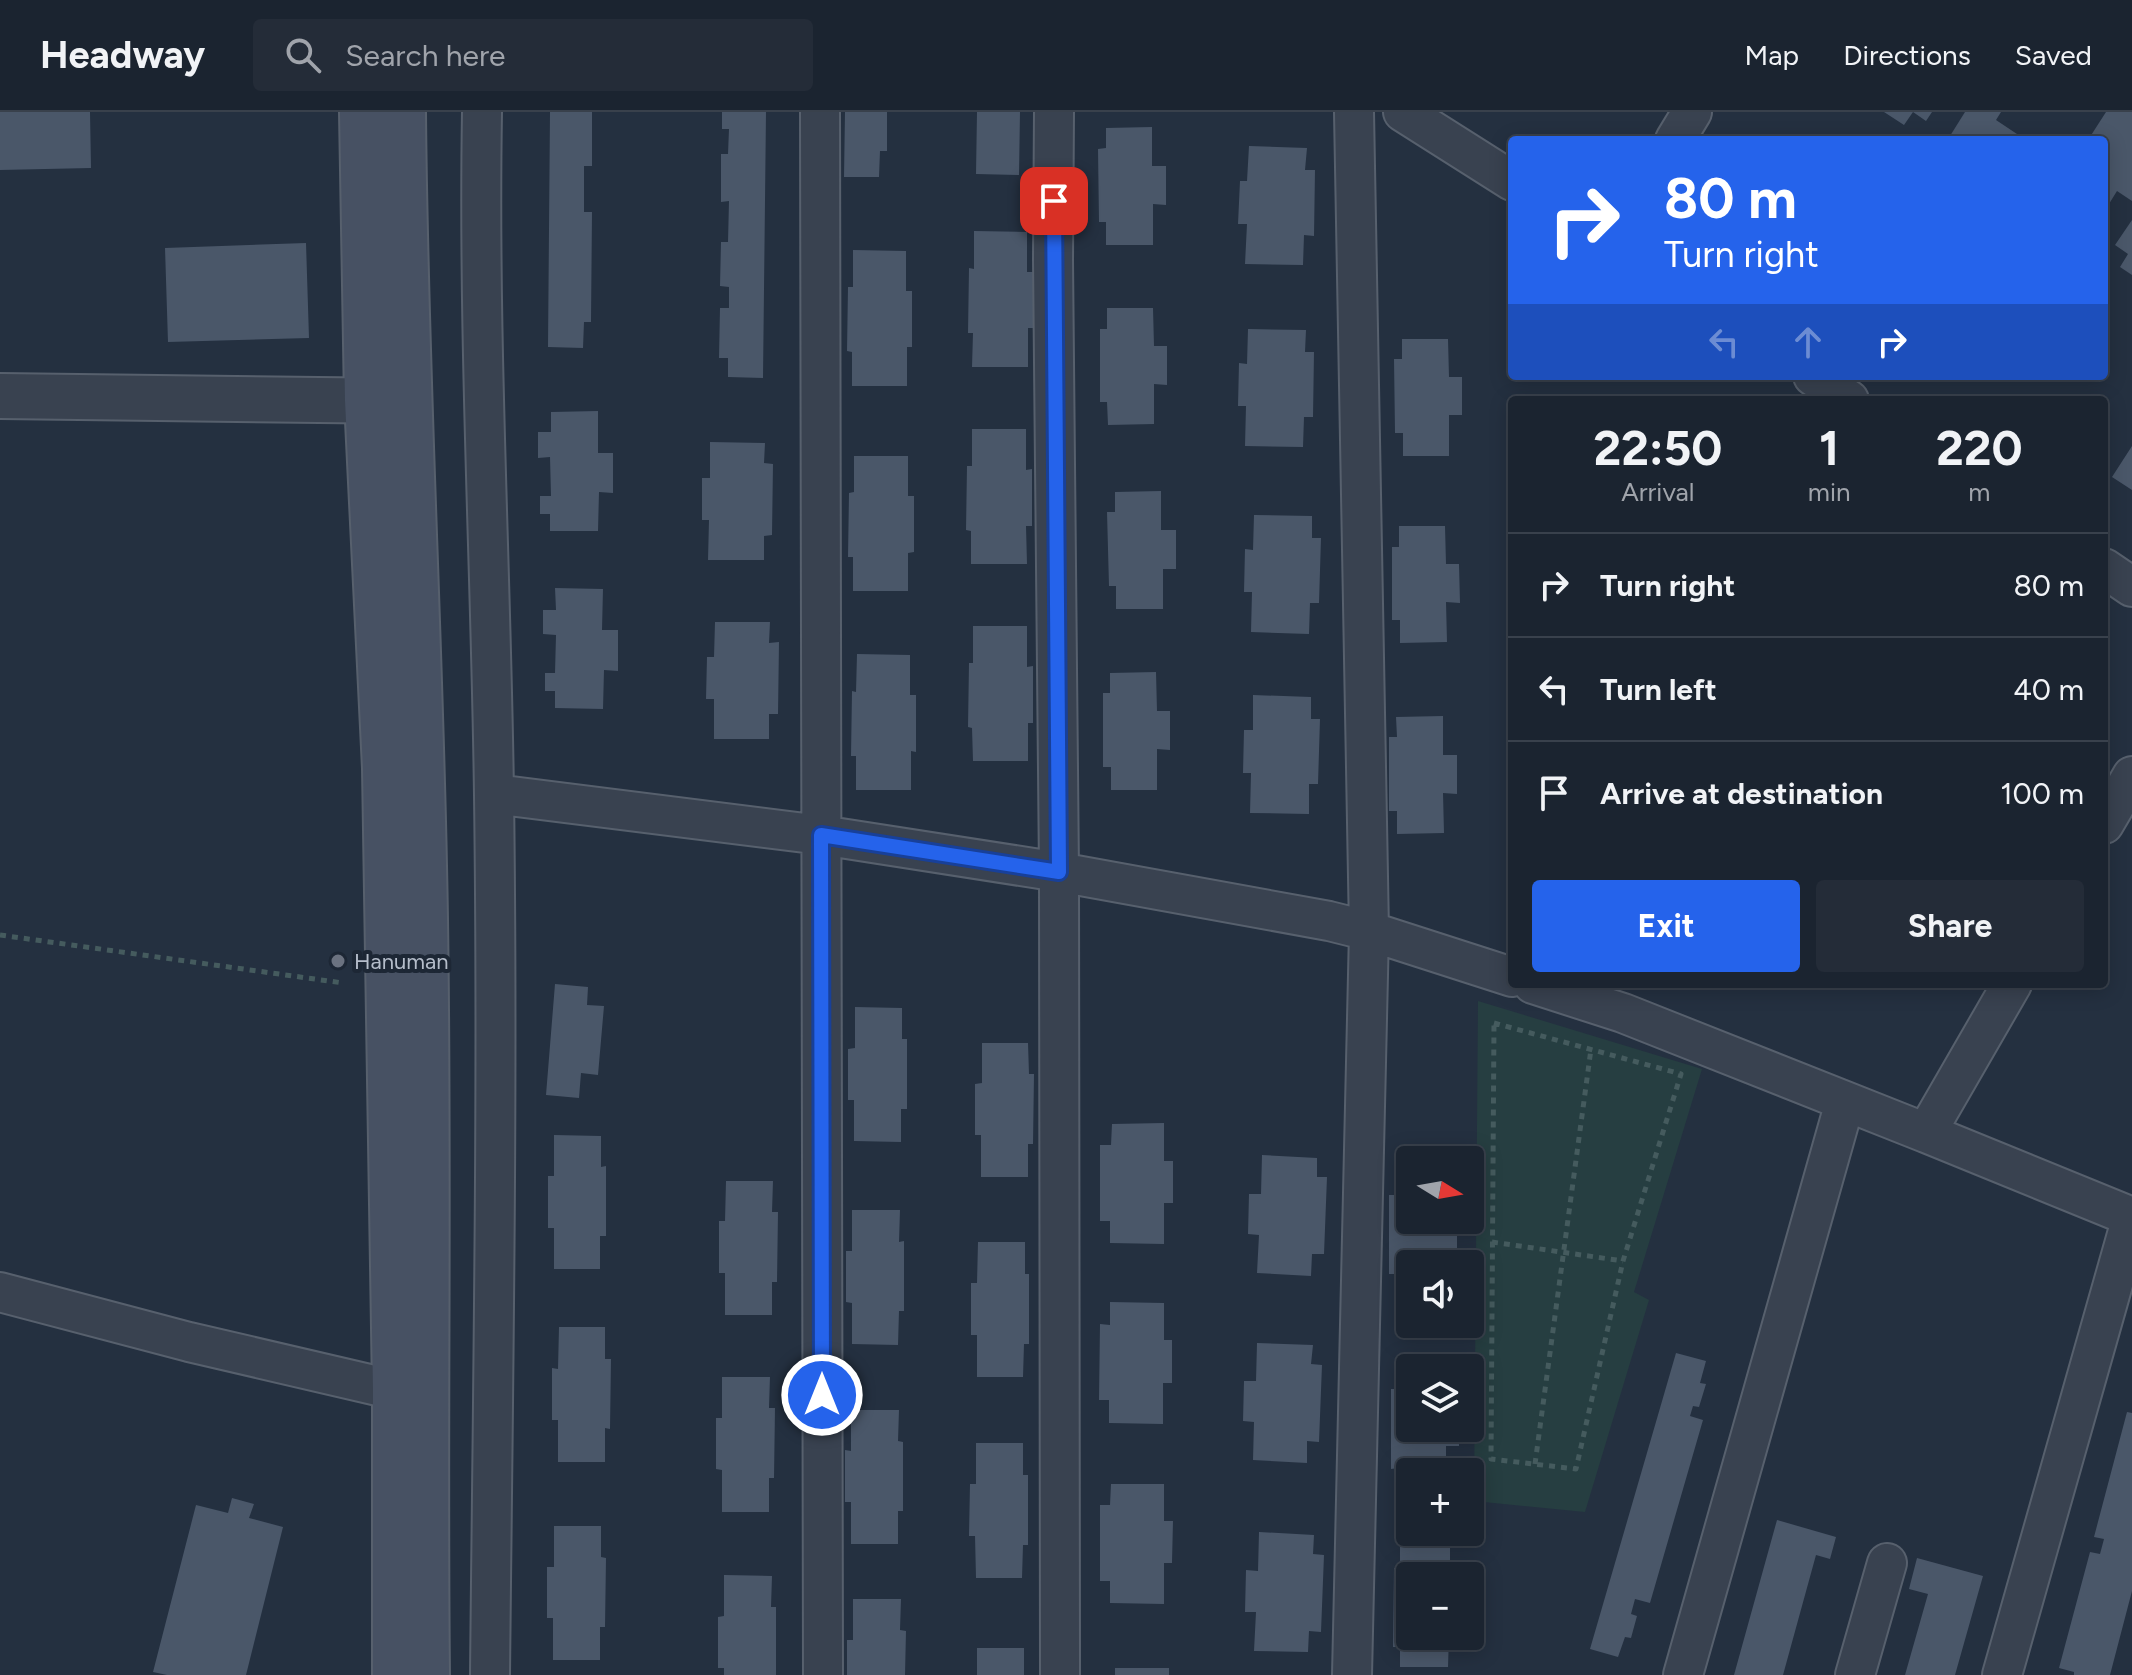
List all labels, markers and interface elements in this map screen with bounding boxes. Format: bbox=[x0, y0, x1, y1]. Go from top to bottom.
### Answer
search box bbox=[253, 19, 813, 91]
text: Headway bbox=[40, 32, 205, 78]
icon: search bbox=[281, 33, 325, 77]
text: Search here bbox=[345, 37, 505, 74]
text: Map bbox=[1745, 38, 1799, 72]
text: Directions bbox=[1843, 38, 1971, 72]
text: Saved bbox=[2015, 38, 2092, 72]
text: 80 m bbox=[1664, 165, 1797, 232]
pin bbox=[1020, 167, 1088, 235]
icon: right bbox=[1532, 168, 1636, 272]
icon: arrive bbox=[1032, 179, 1076, 223]
text: Turn right bbox=[1664, 233, 1819, 276]
icon: left bbox=[1702, 320, 1746, 364]
icon: ahead bbox=[1786, 320, 1830, 364]
icon: right bbox=[1870, 320, 1914, 364]
text: 22:50 bbox=[1593, 419, 1722, 477]
text: 1 bbox=[1819, 419, 1839, 477]
text: 220 bbox=[1936, 419, 2023, 477]
text: Arrival bbox=[1621, 476, 1695, 508]
text: min bbox=[1808, 476, 1850, 508]
text: m bbox=[1968, 476, 1990, 508]
icon: right bbox=[1532, 563, 1576, 607]
text: Turn right bbox=[1600, 567, 1735, 604]
text: 80 m bbox=[2013, 567, 2084, 604]
icon: left bbox=[1532, 667, 1576, 711]
text: Turn left bbox=[1600, 671, 1717, 708]
text: 40 m bbox=[2013, 671, 2084, 708]
icon: arrive bbox=[1532, 771, 1576, 815]
text: Arrive at destination bbox=[1600, 775, 1883, 812]
text: 100 m bbox=[2000, 775, 2084, 812]
button: Exit bbox=[1532, 880, 1800, 972]
button: Share bbox=[1816, 880, 2084, 972]
place label: Hanuman bbox=[354, 948, 449, 975]
marker: Hanuman bbox=[329, 952, 347, 970]
north arrow bbox=[1396, 1146, 1484, 1234]
map controls bbox=[1396, 1146, 1484, 1650]
button: sound bbox=[1396, 1250, 1484, 1338]
position arrow bbox=[780, 1353, 864, 1437]
button: layers bbox=[1396, 1354, 1484, 1442]
button: + bbox=[1396, 1458, 1484, 1546]
button: − bbox=[1396, 1562, 1484, 1650]

